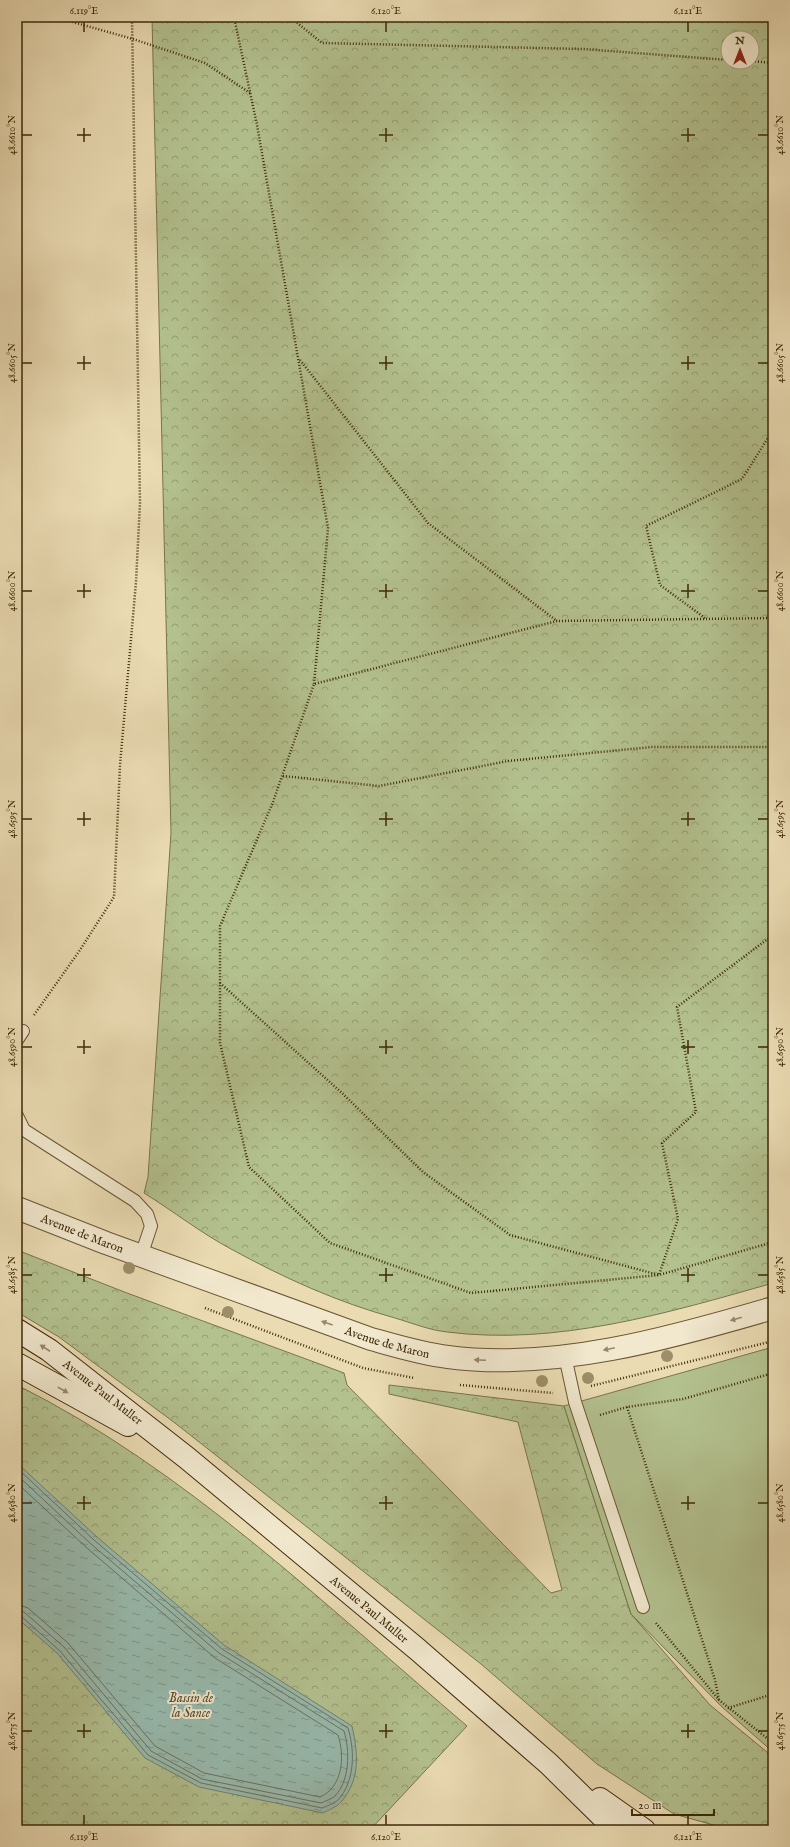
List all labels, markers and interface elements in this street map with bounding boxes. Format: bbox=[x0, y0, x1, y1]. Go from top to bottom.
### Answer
text: 6.119°E bbox=[70, 5, 98, 18]
text: 6.120°E bbox=[371, 5, 401, 18]
text: 6.121°E bbox=[674, 5, 702, 18]
north arrow bbox=[720, 30, 760, 70]
text: N bbox=[734, 34, 745, 48]
text: 48.6610°N bbox=[6, 115, 19, 155]
text: 48.6610°N bbox=[774, 115, 787, 155]
text: 48.6605°N bbox=[6, 343, 19, 383]
text: 48.6605°N bbox=[774, 343, 787, 383]
text: 48.6600°N bbox=[6, 570, 19, 612]
text: 48.6600°N bbox=[774, 570, 787, 612]
text: 48.6595°N bbox=[6, 799, 19, 838]
text: 48.6595°N bbox=[774, 799, 787, 838]
text: 48.6590°N bbox=[6, 1027, 19, 1067]
text: 48.6590°N bbox=[774, 1027, 787, 1067]
street label: Avenue de Maron bbox=[38, 1210, 126, 1256]
text: 48.6585°N bbox=[6, 1256, 19, 1294]
text: 48.6585°N bbox=[774, 1256, 787, 1294]
one-way arrow bbox=[729, 1316, 741, 1322]
one-way arrow bbox=[321, 1320, 333, 1326]
street label: Avenue de Maron bbox=[342, 1322, 431, 1362]
one-way arrow bbox=[40, 1344, 50, 1352]
one-way arrow bbox=[603, 1347, 615, 1353]
street label: Avenue Paul Muller bbox=[59, 1356, 146, 1428]
one-way arrow bbox=[474, 1356, 486, 1363]
one-way arrow bbox=[58, 1386, 69, 1393]
text: 48.6580°N bbox=[6, 1483, 19, 1523]
text: 48.6580°N bbox=[774, 1483, 787, 1523]
street label: Avenue Paul Muller bbox=[326, 1572, 412, 1647]
water label: Bassin de la Sance bbox=[169, 1690, 214, 1722]
text: 48.6575°N bbox=[6, 1711, 19, 1750]
text: 48.6575°N bbox=[774, 1711, 787, 1750]
scale bar bbox=[632, 1791, 714, 1817]
text: 20 m bbox=[638, 1798, 661, 1813]
text: 6.119°E bbox=[70, 1831, 98, 1844]
text: 6.120°E bbox=[371, 1831, 401, 1844]
text: 6.121°E bbox=[674, 1831, 702, 1844]

